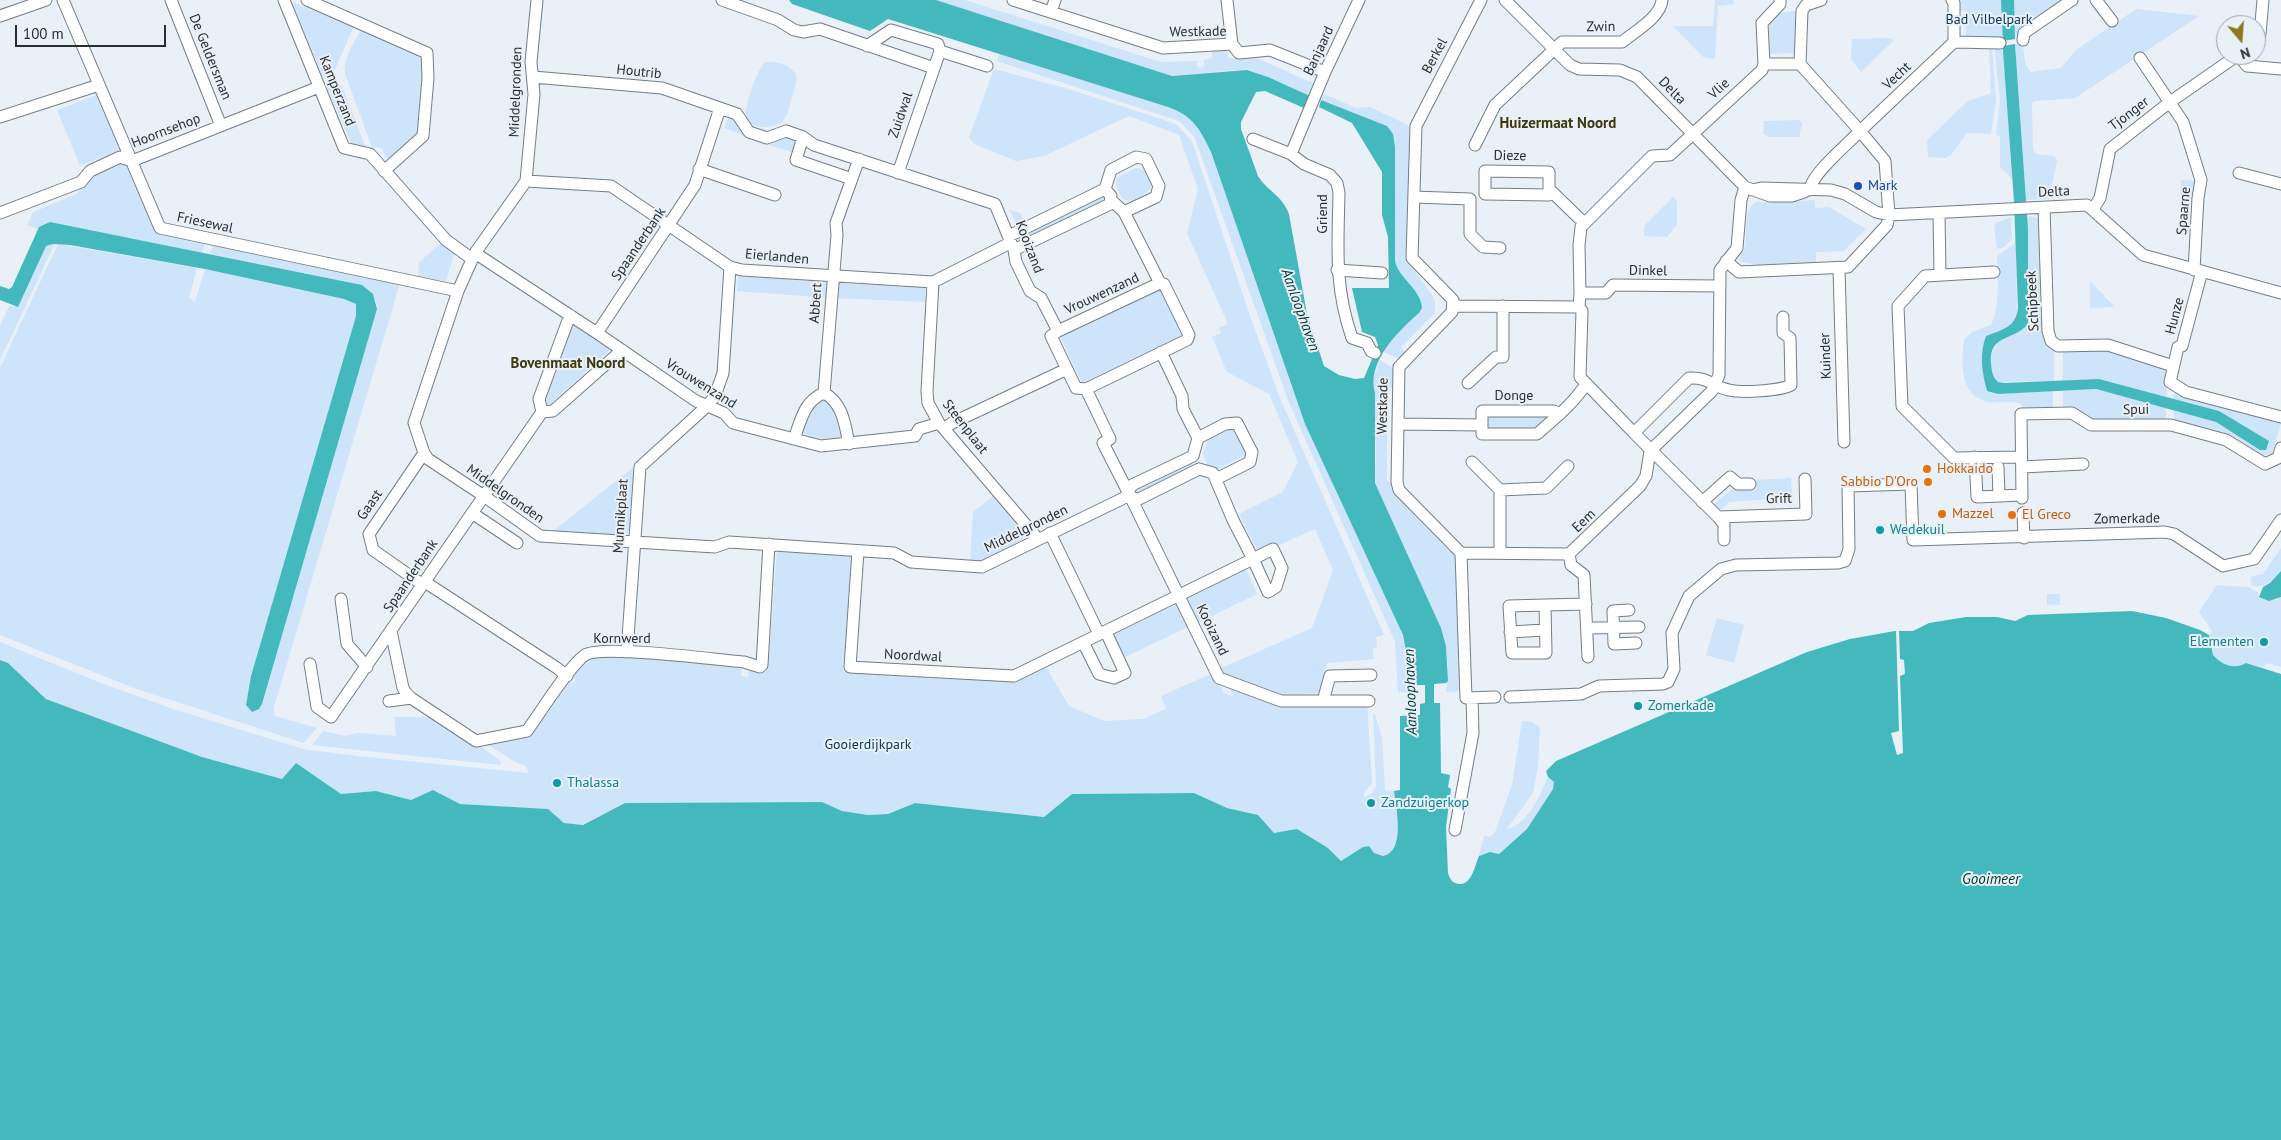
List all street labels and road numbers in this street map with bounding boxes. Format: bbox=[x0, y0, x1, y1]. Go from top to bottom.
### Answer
street label: De Geldersman bbox=[185, 12, 235, 102]
street label: Zwin bbox=[1586, 18, 1616, 36]
street label: Westkade bbox=[1169, 23, 1227, 41]
street label: Banjaard bbox=[1300, 24, 1338, 78]
street label: Berkel bbox=[1419, 35, 1451, 77]
street label: Middelgronden bbox=[506, 46, 526, 138]
street label: Kamperzand bbox=[315, 53, 359, 129]
street label: Vecht bbox=[1879, 59, 1915, 93]
street label: Houtrib bbox=[616, 61, 662, 83]
street label: Delta bbox=[1655, 74, 1689, 108]
street label: Vlie bbox=[1705, 75, 1733, 103]
street label: Zuidwal bbox=[885, 90, 917, 140]
street label: Tjonger bbox=[2106, 93, 2152, 135]
street label: Hoornsehop bbox=[129, 110, 203, 152]
street label: Dieze bbox=[1493, 147, 1527, 165]
street label: Delta bbox=[2038, 183, 2070, 201]
street label: Spaarne bbox=[2174, 186, 2194, 236]
street label: Griend bbox=[1315, 194, 1331, 234]
street label: Spaanderbank bbox=[608, 204, 670, 284]
street label: Friesewal bbox=[175, 209, 235, 237]
street label: Kooizand bbox=[1011, 218, 1047, 276]
street label: Eierlanden bbox=[744, 246, 810, 268]
street label: Dinkel bbox=[1629, 262, 1667, 280]
street label: Vrouwenzand bbox=[1062, 269, 1142, 319]
street label: Schipbeek bbox=[2023, 270, 2043, 332]
street label: Abbert bbox=[806, 282, 826, 324]
street label: Hunze bbox=[2162, 296, 2188, 336]
street label: Kuinder bbox=[1817, 332, 1835, 380]
street label: Vrouwenzand bbox=[662, 356, 740, 412]
street label: Westkade bbox=[1374, 377, 1392, 435]
street label: Donge bbox=[1495, 388, 1533, 404]
street label: Steenplaat bbox=[939, 397, 991, 457]
street label: Spui bbox=[2123, 401, 2149, 419]
street label: Middelgronden bbox=[463, 461, 547, 527]
street label: Munnikplaat bbox=[610, 478, 632, 554]
street label: Gaast bbox=[354, 487, 386, 523]
street label: Grift bbox=[1766, 490, 1792, 508]
street label: Middelgronden bbox=[981, 502, 1071, 556]
street label: Eem bbox=[1569, 506, 1599, 536]
street label: Zomerkade bbox=[2094, 510, 2160, 528]
street label: Spaanderbank bbox=[380, 536, 442, 616]
street label: Kooizand bbox=[1192, 602, 1232, 658]
street label: Kornwerd bbox=[593, 631, 651, 647]
street label: Noordwal bbox=[884, 646, 942, 666]

